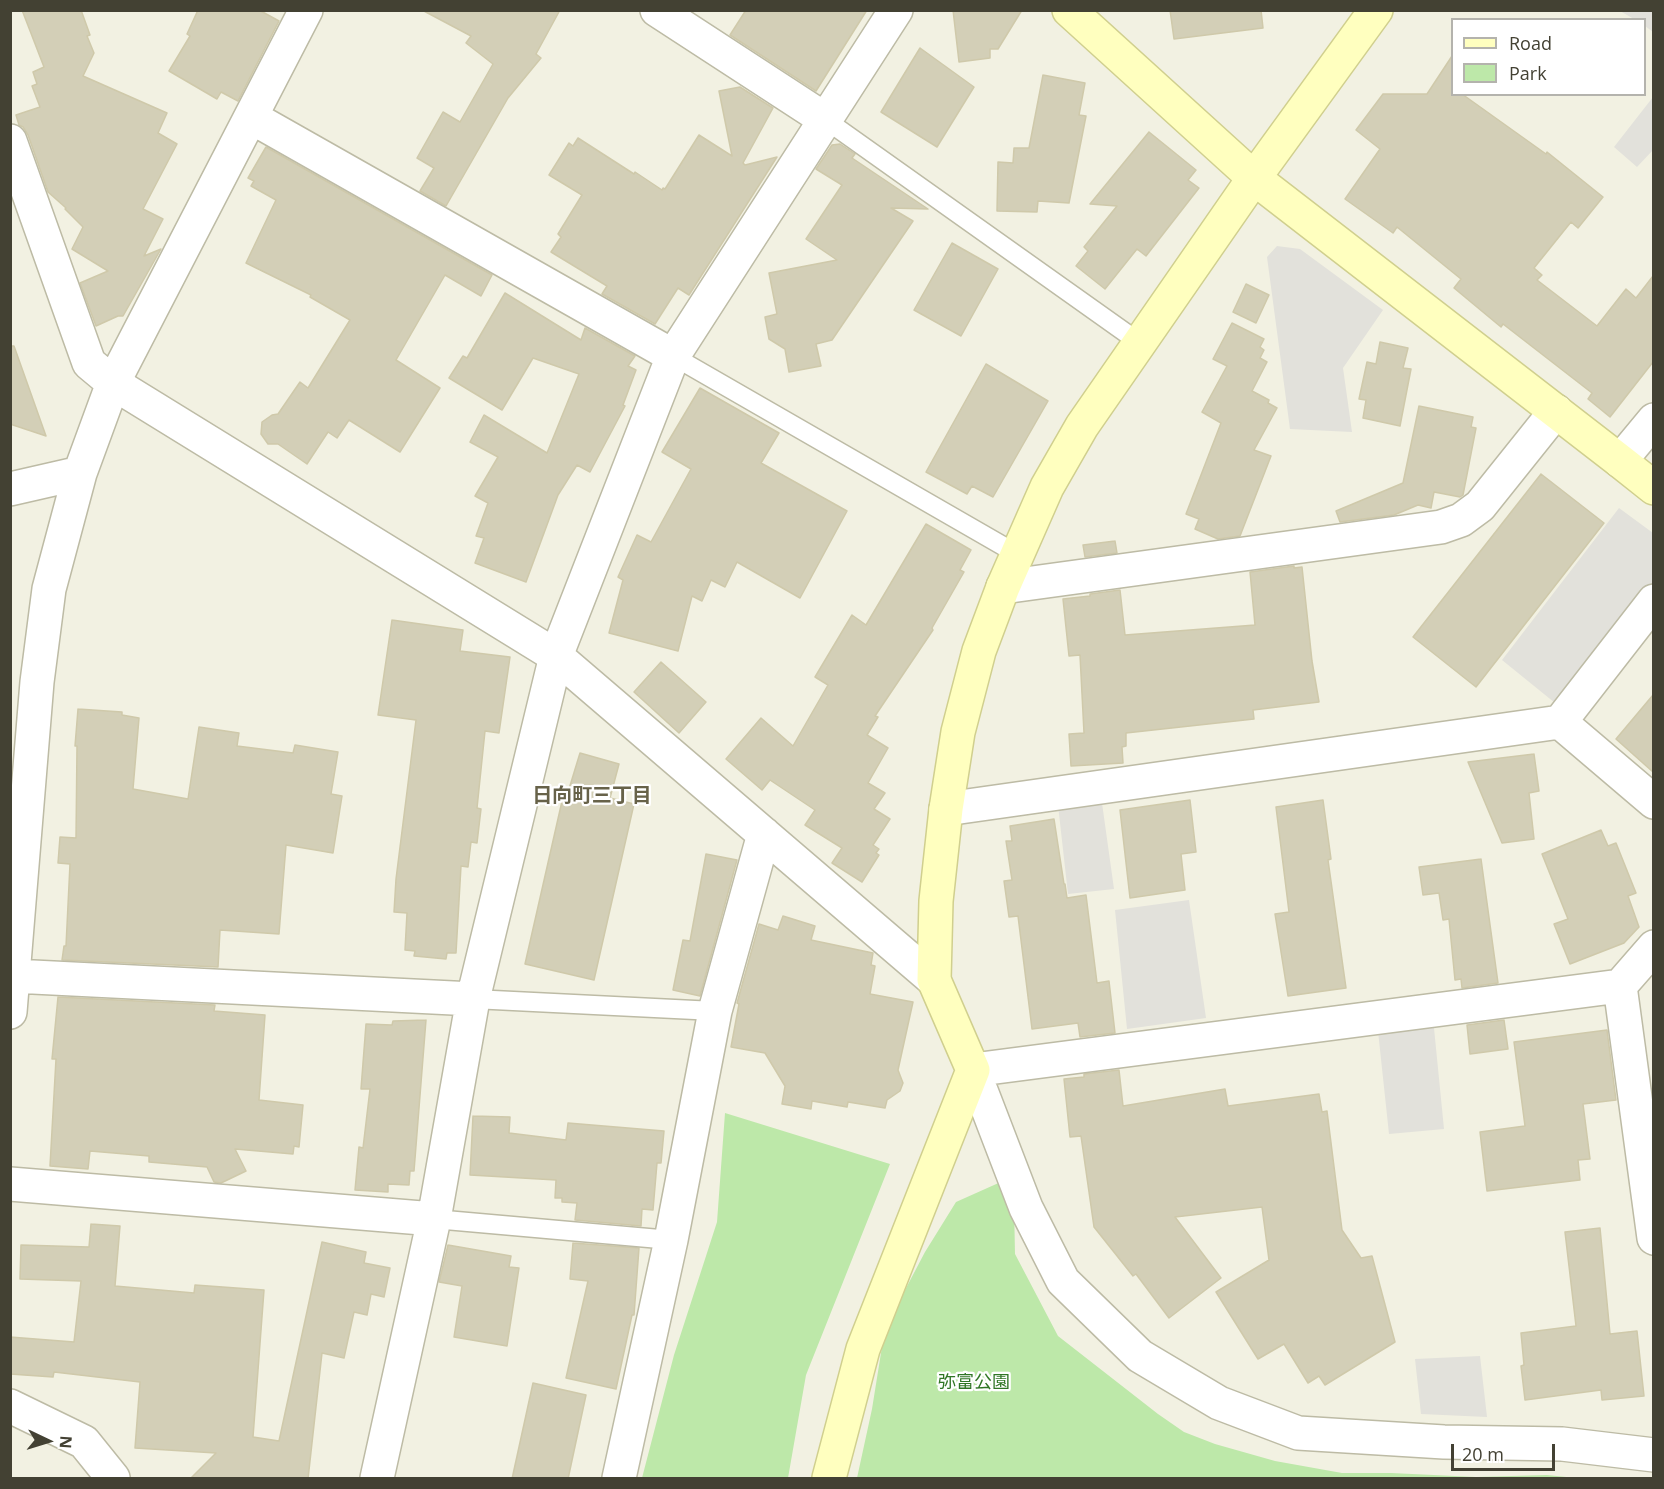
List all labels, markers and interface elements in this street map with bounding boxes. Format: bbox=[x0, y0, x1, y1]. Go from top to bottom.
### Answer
legend bbox=[1451, 18, 1646, 96]
text: Road bbox=[1509, 31, 1552, 55]
text: Park bbox=[1509, 61, 1547, 85]
district label: 日向町三丁目 bbox=[532, 784, 652, 808]
park label: 弥富公園 bbox=[938, 1372, 1010, 1394]
north arrow bbox=[18, 1411, 78, 1471]
scale bar bbox=[1454, 1432, 1558, 1470]
text: N bbox=[55, 1435, 77, 1450]
text: 20 m bbox=[1462, 1442, 1504, 1466]

